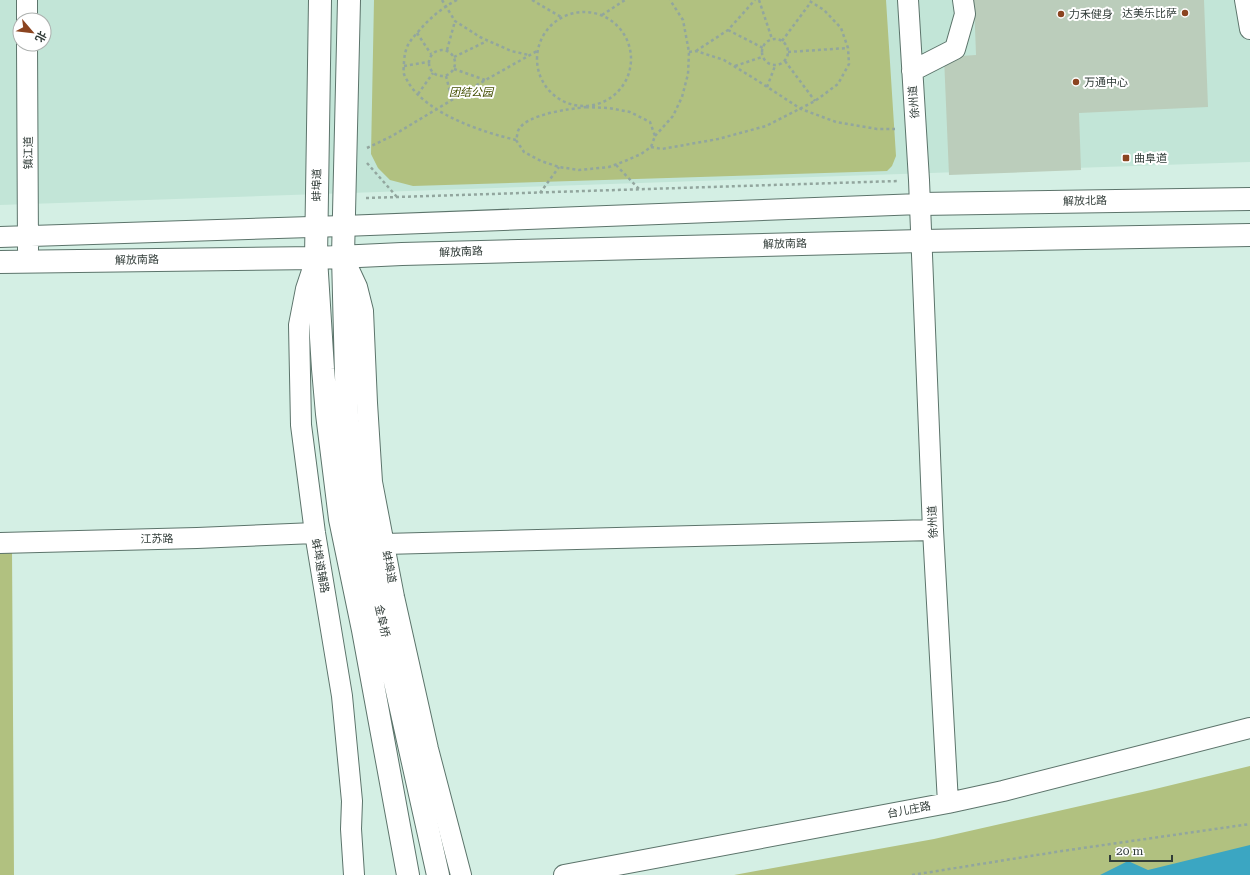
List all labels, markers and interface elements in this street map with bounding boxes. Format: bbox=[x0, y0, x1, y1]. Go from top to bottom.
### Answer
place label: 达美乐比萨 bbox=[1122, 7, 1177, 20]
place label: 力禾健身 bbox=[1069, 8, 1113, 21]
marker: 达美乐比萨 bbox=[1180, 8, 1190, 18]
marker: 力禾健身 bbox=[1056, 9, 1066, 19]
north arrow bbox=[12, 12, 52, 52]
text: 北 bbox=[32, 29, 49, 44]
place label: 万通中心 bbox=[1084, 76, 1128, 89]
marker: 万通中心 bbox=[1071, 77, 1081, 87]
street label: 徐州道 bbox=[906, 85, 922, 119]
park label: 团结公园 bbox=[449, 86, 495, 99]
street label: 镇江道 bbox=[22, 137, 35, 170]
place label: 曲阜道 bbox=[1134, 152, 1167, 165]
marker: 曲阜道 bbox=[1121, 153, 1131, 163]
street label: 蚌埠道 bbox=[310, 168, 324, 202]
street label: 解放北路 bbox=[1063, 194, 1107, 208]
street label: 解放南路 bbox=[763, 237, 807, 251]
street label: 解放南路 bbox=[439, 245, 483, 259]
street label: 解放南路 bbox=[115, 253, 159, 267]
street label: 徐州道 bbox=[926, 505, 940, 539]
street label: 江苏路 bbox=[140, 532, 174, 546]
street label: 蚌埠道辅路 bbox=[309, 538, 331, 594]
street label: 蚌埠道 bbox=[379, 550, 399, 584]
street label: 金阜桥 bbox=[372, 603, 392, 639]
street label: 台儿庄路 bbox=[886, 799, 932, 821]
scale bar bbox=[1110, 837, 1172, 863]
text: 20 m bbox=[1116, 844, 1143, 858]

